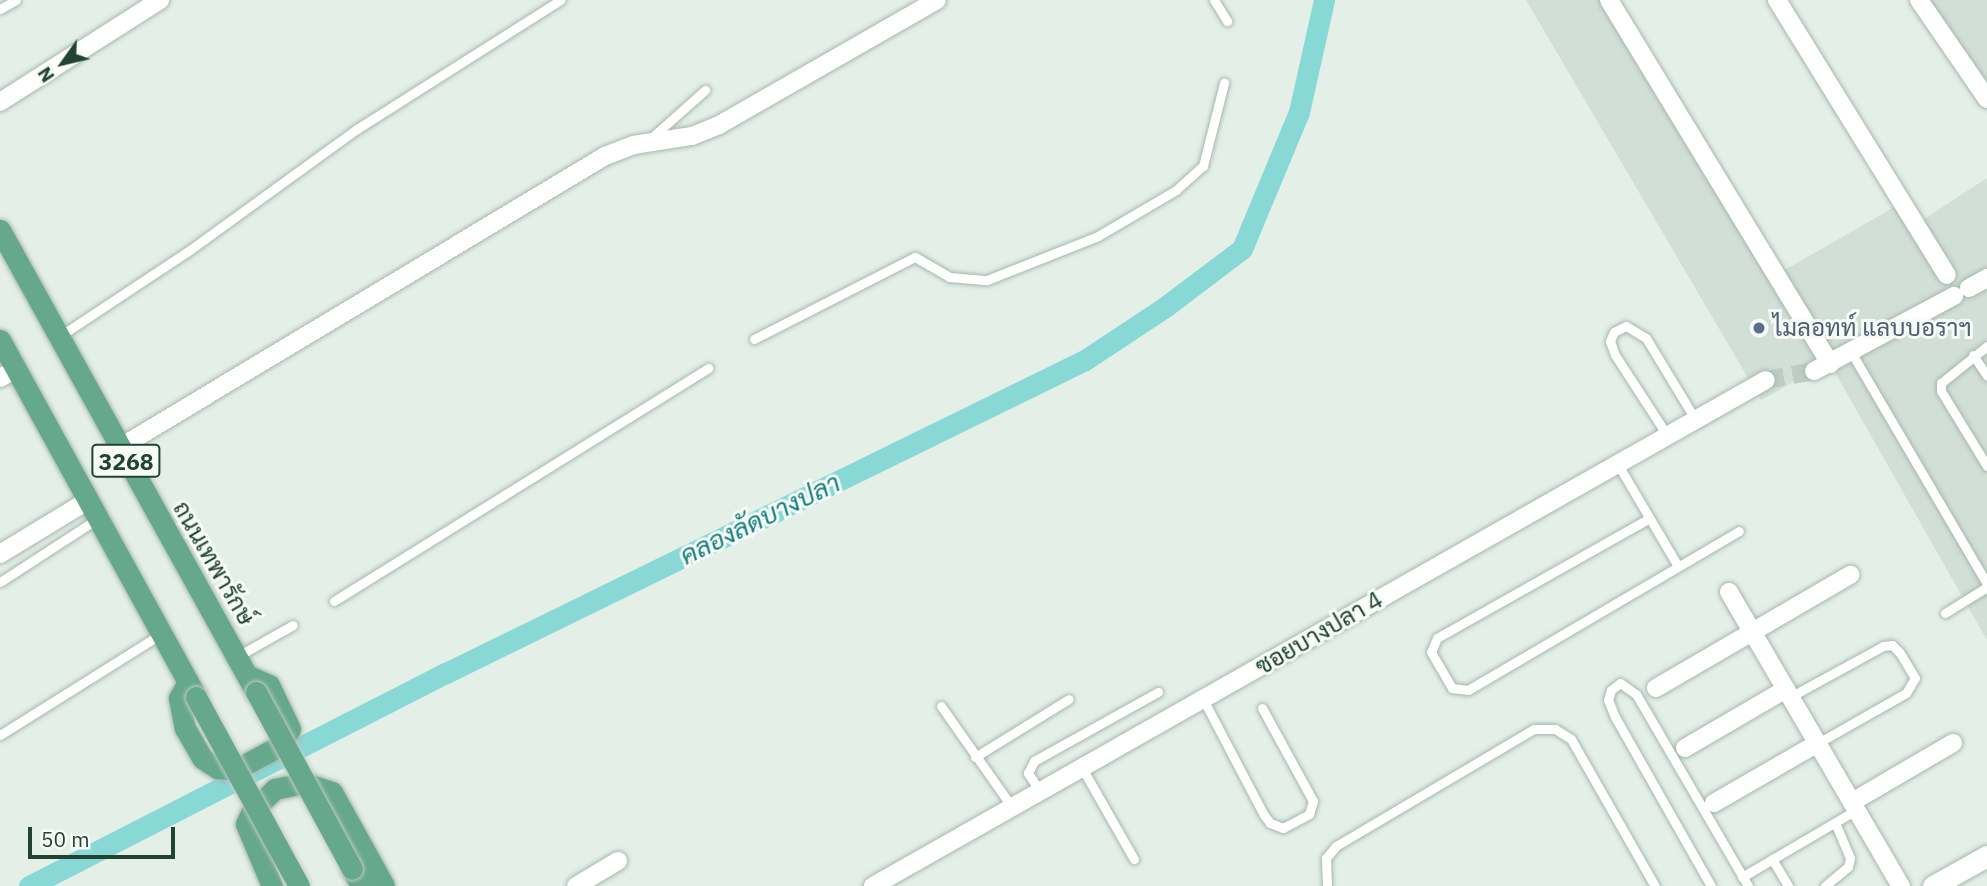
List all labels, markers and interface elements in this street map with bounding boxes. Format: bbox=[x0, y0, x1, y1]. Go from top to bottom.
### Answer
north arrow bbox=[28, 28, 98, 98]
text: N bbox=[32, 62, 59, 87]
place label: ไมลอทท์ แลบบอราฯ bbox=[1773, 314, 1972, 342]
marker: ไมลอทท์ แลบบอราฯ bbox=[1751, 320, 1767, 336]
road number: 3268 bbox=[91, 442, 161, 481]
water label: คลองลัดบางปลา bbox=[675, 467, 845, 571]
street label: ถนนเทพารักษ์ bbox=[167, 496, 261, 630]
street label: ซอยบางปลา 4 bbox=[1250, 585, 1388, 681]
scale bar bbox=[32, 812, 178, 856]
text: 50 m bbox=[41, 825, 90, 853]

